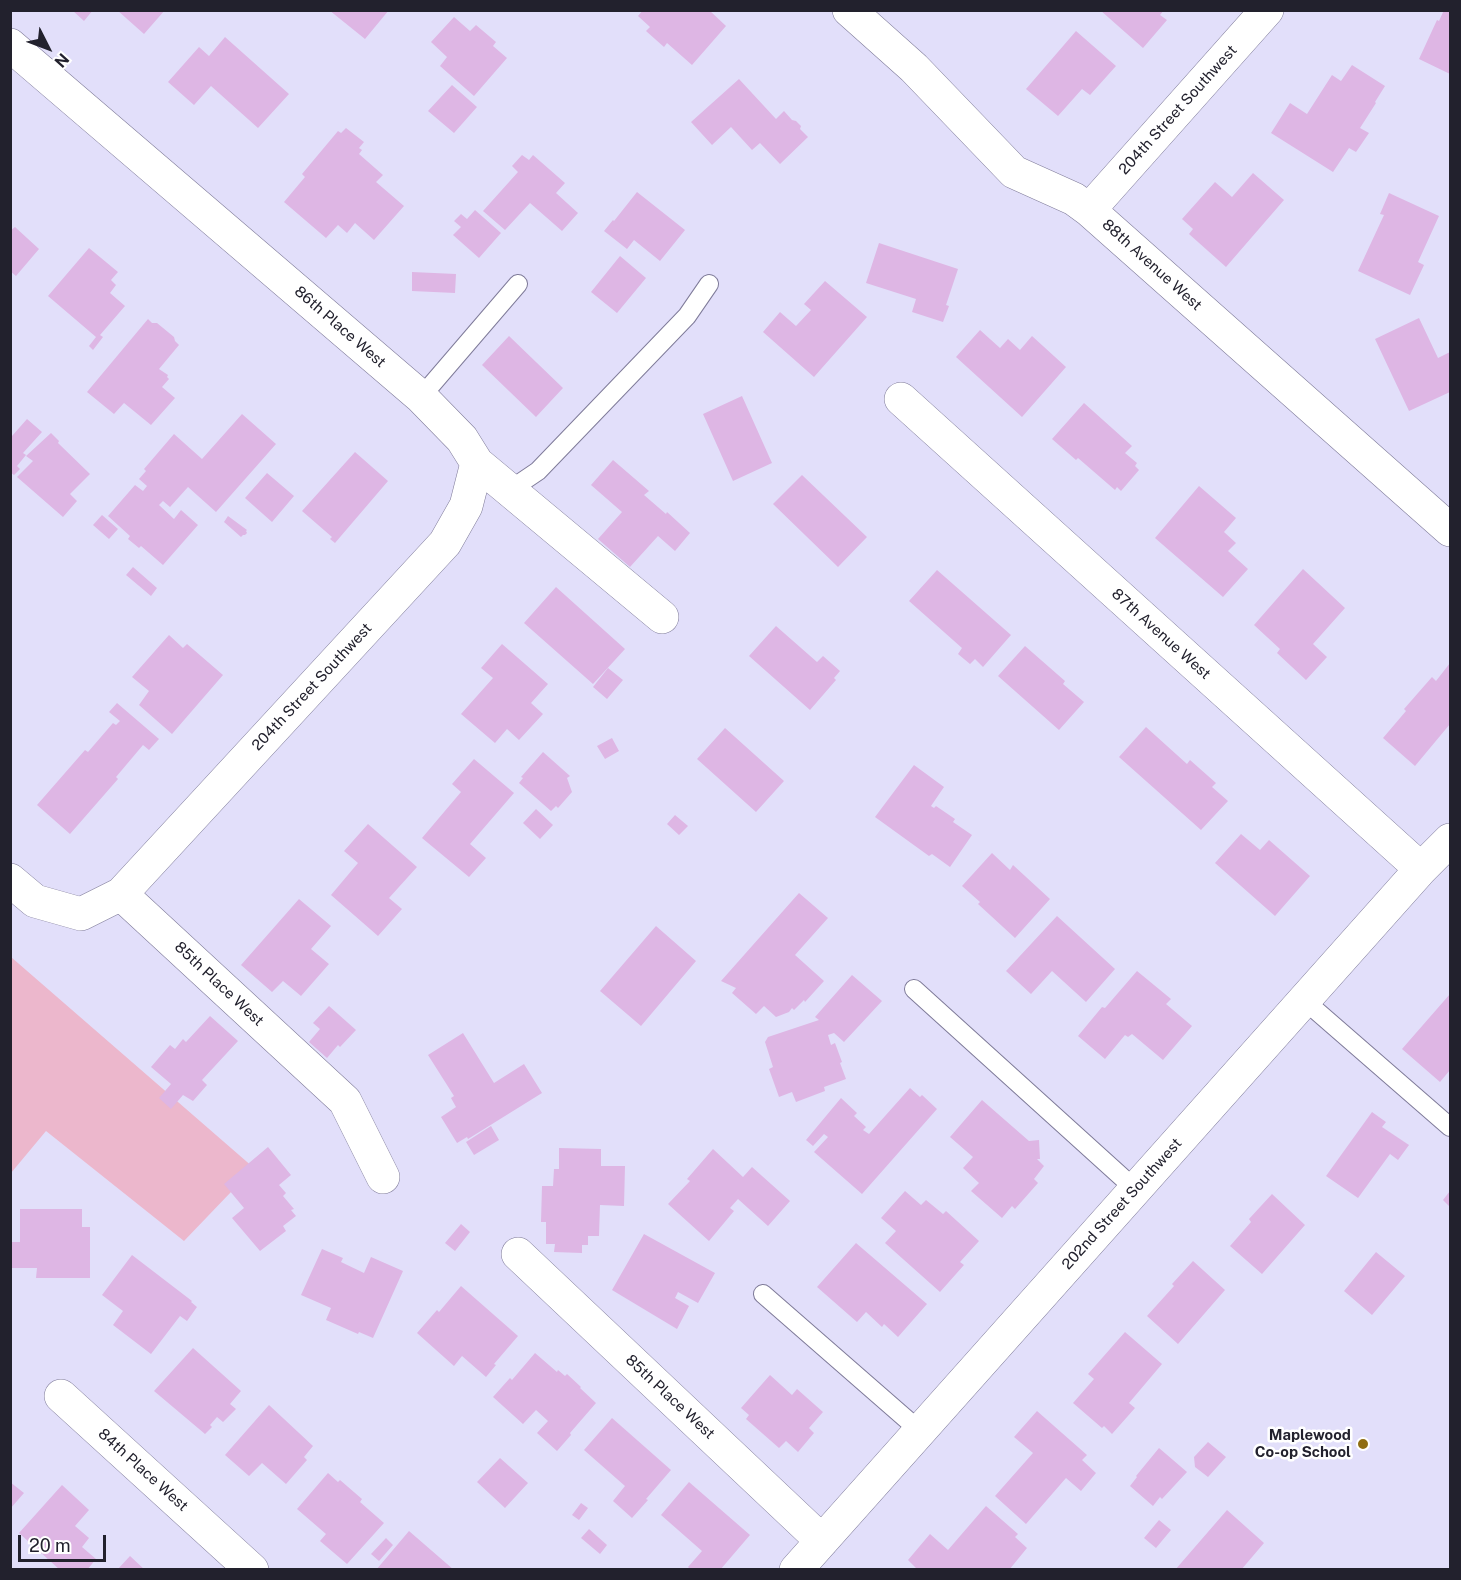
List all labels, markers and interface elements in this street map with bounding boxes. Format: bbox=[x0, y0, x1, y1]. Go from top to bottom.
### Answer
north arrow bbox=[18, 18, 78, 78]
street label: 204th Street Southwest bbox=[1115, 42, 1241, 178]
text: N bbox=[51, 49, 73, 71]
street label: 88th Avenue West bbox=[1098, 216, 1206, 314]
street label: 86th Place West bbox=[291, 282, 389, 372]
street label: 87th Avenue West bbox=[1108, 585, 1214, 683]
street label: 204th Street Southwest bbox=[248, 620, 376, 754]
street label: 85th Place West bbox=[171, 938, 267, 1030]
street label: 202nd Street Southwest bbox=[1058, 1135, 1186, 1273]
street label: 85th Place West bbox=[622, 1351, 718, 1443]
street label: 84th Place West bbox=[94, 1425, 192, 1515]
place label: Maplewood Co-op School bbox=[1255, 1426, 1351, 1461]
marker: Maplewood Co-op School bbox=[1356, 1437, 1370, 1451]
scale bar bbox=[21, 1523, 110, 1561]
text: 20 m bbox=[29, 1535, 71, 1556]

